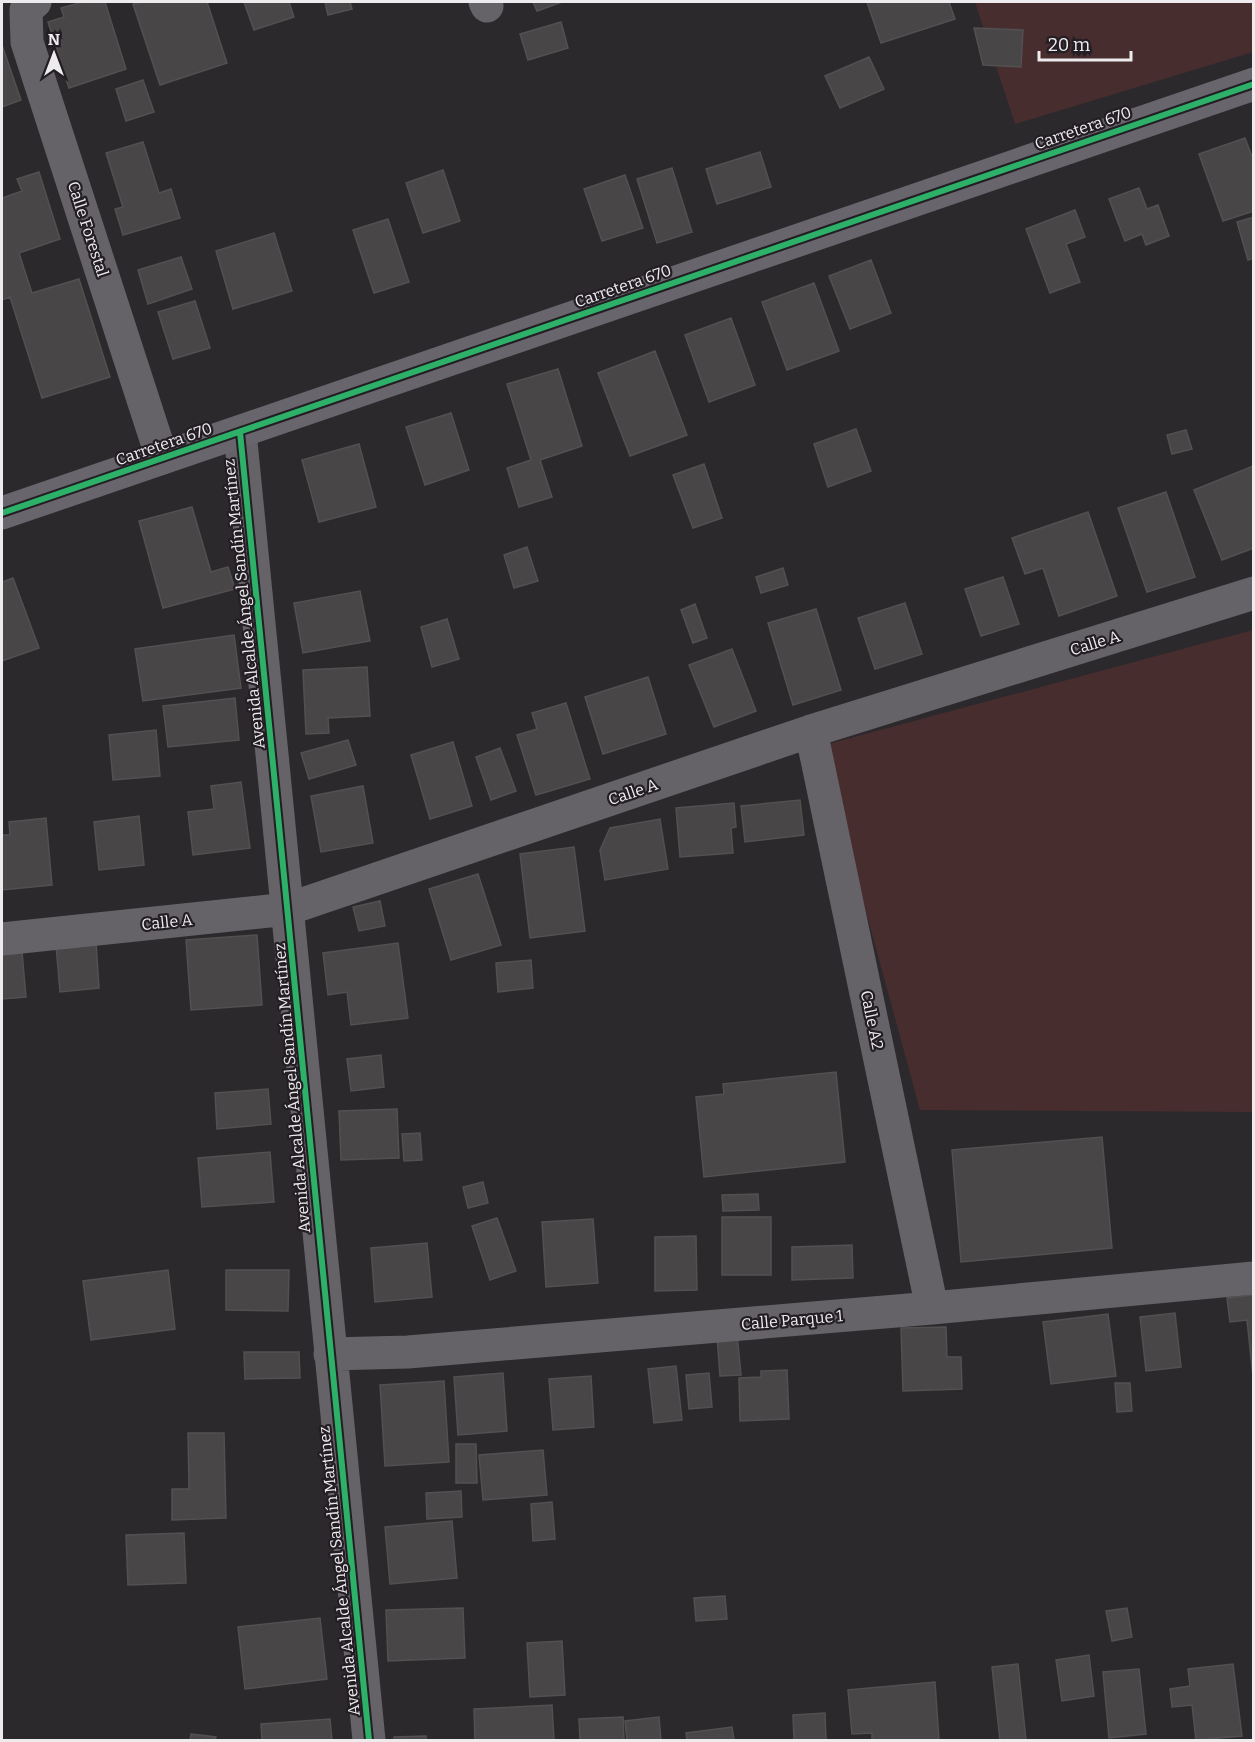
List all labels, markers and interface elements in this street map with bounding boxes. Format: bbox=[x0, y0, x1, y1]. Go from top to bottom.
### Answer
north arrow bbox=[24, 24, 84, 84]
scale bar bbox=[1039, 24, 1130, 62]
text: N bbox=[48, 30, 60, 49]
text: 20 m bbox=[1048, 34, 1090, 56]
street label: Carretera 670 bbox=[1032, 103, 1134, 153]
street label: Calle Forestal bbox=[64, 179, 113, 280]
street label: Carretera 670 bbox=[572, 261, 674, 311]
street label: Carretera 670 bbox=[113, 419, 215, 469]
street label: Avenida Alcalde Ángel Sandín Martínez bbox=[218, 458, 269, 750]
street label: Calle A bbox=[1068, 626, 1123, 660]
street label: Calle A bbox=[606, 774, 661, 809]
street label: Calle A bbox=[141, 910, 194, 934]
street label: Avenida Alcalde Ángel Sandín Martínez bbox=[269, 942, 314, 1234]
street label: Calle A2 bbox=[856, 989, 888, 1051]
street label: Calle Parque 1 bbox=[740, 1306, 844, 1334]
street label: Avenida Alcalde Ángel Sandín Martínez bbox=[313, 1425, 364, 1717]

